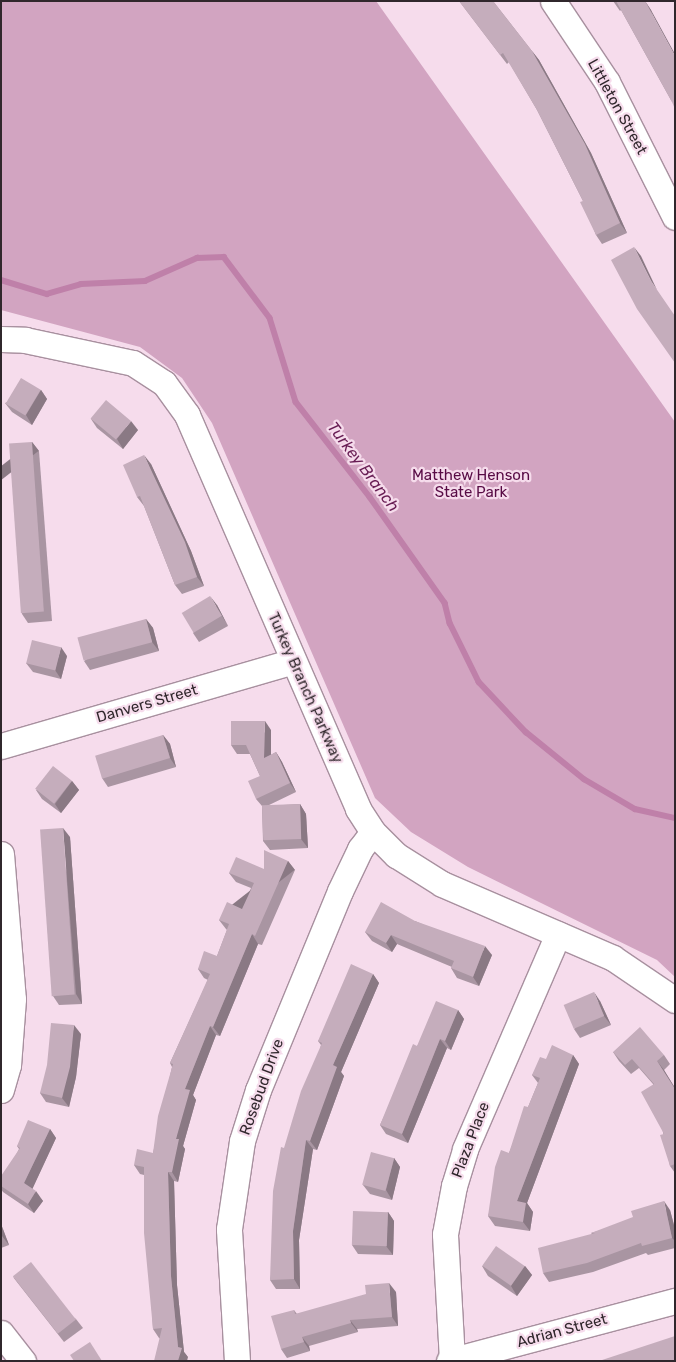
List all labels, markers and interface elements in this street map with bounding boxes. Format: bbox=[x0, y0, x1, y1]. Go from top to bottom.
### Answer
street label: Littleton Street bbox=[583, 56, 651, 158]
water label: Turkey Branch bbox=[323, 418, 403, 516]
park label: Matthew Henson State Park bbox=[412, 466, 530, 501]
street label: Turkey Branch Parkway bbox=[264, 610, 346, 766]
street label: Danvers Street bbox=[94, 681, 200, 727]
street label: Rosebud Drive bbox=[236, 1036, 288, 1138]
street label: Plaza Place bbox=[448, 1100, 494, 1180]
street label: Adrian Street bbox=[515, 1310, 609, 1352]

